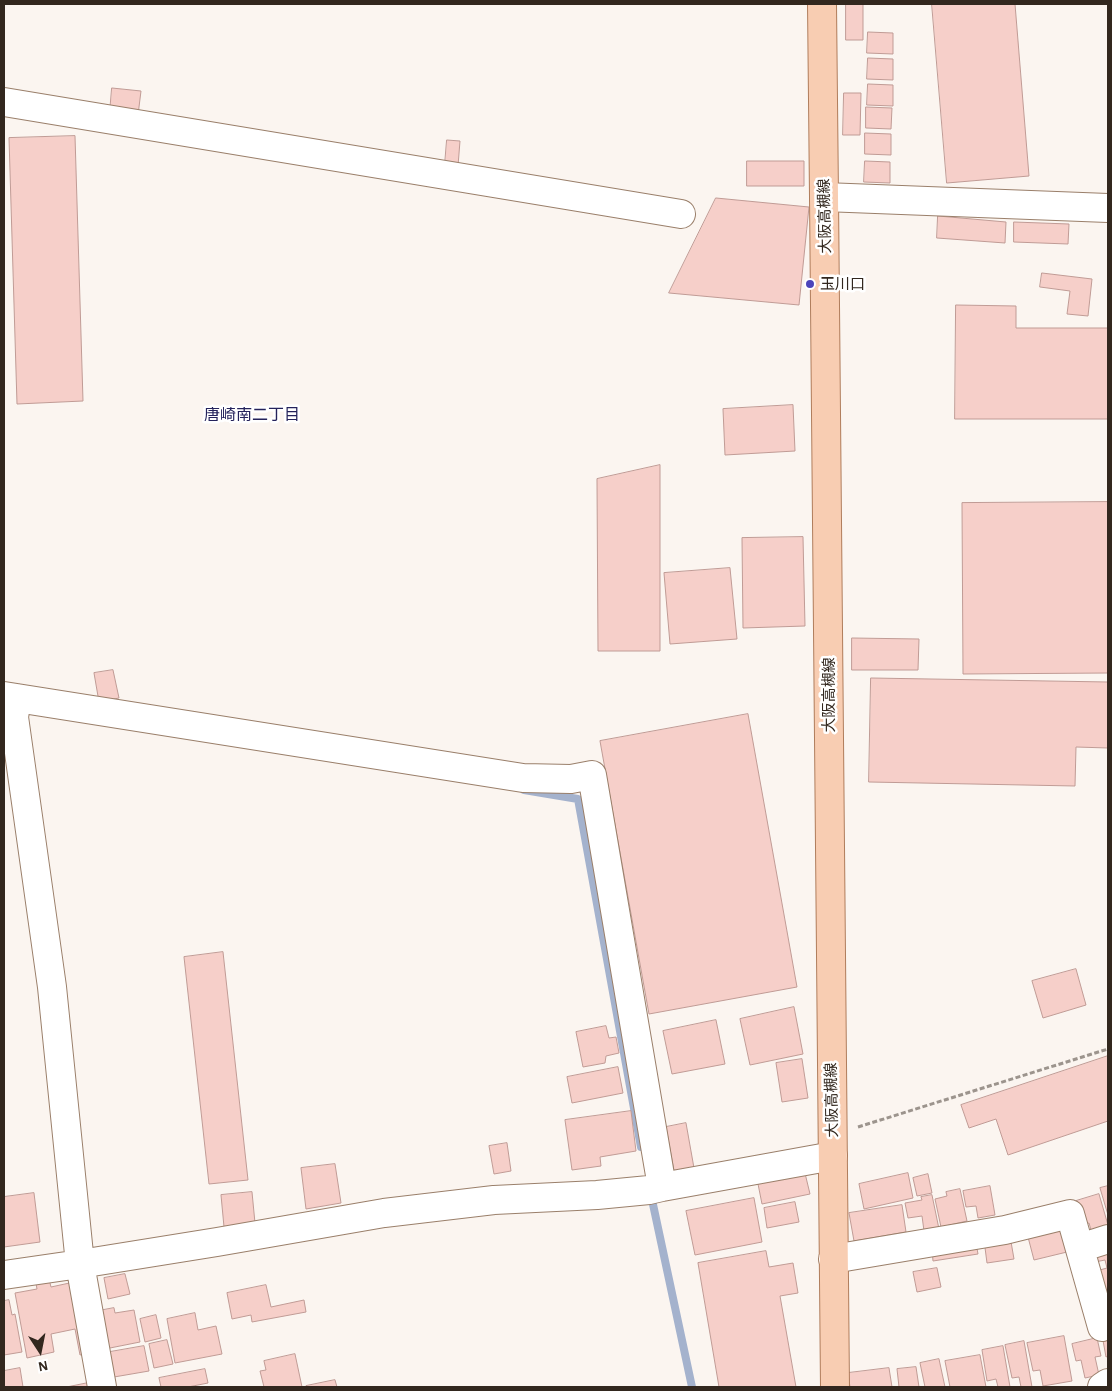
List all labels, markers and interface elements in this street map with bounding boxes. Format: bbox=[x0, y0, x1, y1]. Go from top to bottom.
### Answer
street label: 大阪高槻線 bbox=[815, 178, 835, 254]
place label: 玉川口 bbox=[820, 275, 865, 293]
marker: 玉川口 bbox=[804, 278, 816, 290]
district label: 唐崎南二丁目 bbox=[204, 405, 300, 425]
street label: 大阪高槻線 bbox=[820, 658, 838, 732]
street label: 大阪高槻線 bbox=[822, 1062, 842, 1138]
north arrow bbox=[15, 1326, 65, 1376]
text: N bbox=[37, 1358, 49, 1374]

